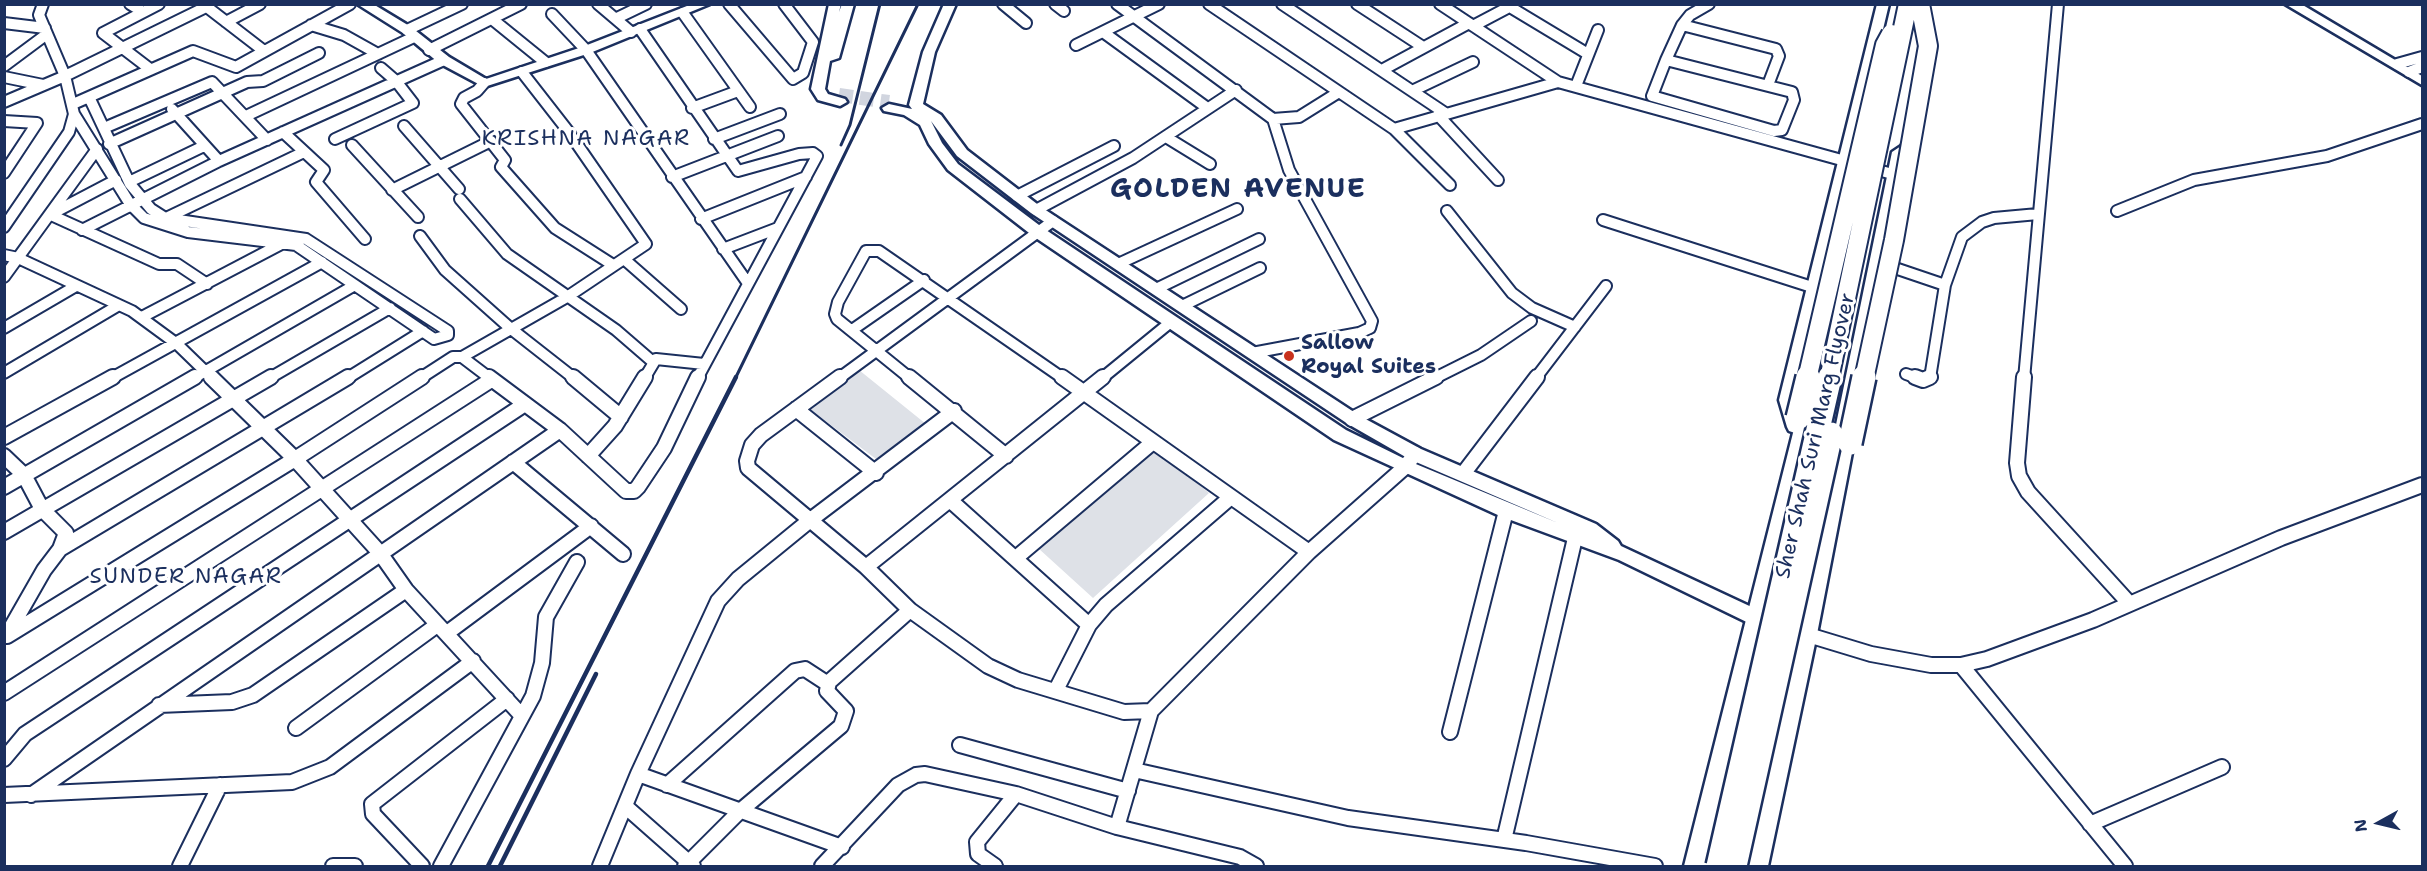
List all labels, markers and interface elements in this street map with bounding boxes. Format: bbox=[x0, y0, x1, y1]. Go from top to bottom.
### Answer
district label: KRISHNA NAGAR bbox=[481, 126, 691, 152]
district label: GOLDEN AVENUE bbox=[1110, 174, 1366, 206]
street label: Sher Shah Suri Marg Flyover bbox=[1771, 291, 1861, 581]
place label: Sallow Royal Suites bbox=[1301, 331, 1436, 381]
marker: Sallow Royal Suites bbox=[1282, 349, 1296, 363]
district label: SUNDER NAGAR bbox=[90, 564, 282, 590]
north arrow bbox=[2349, 793, 2409, 853]
text: N bbox=[2349, 818, 2372, 833]

